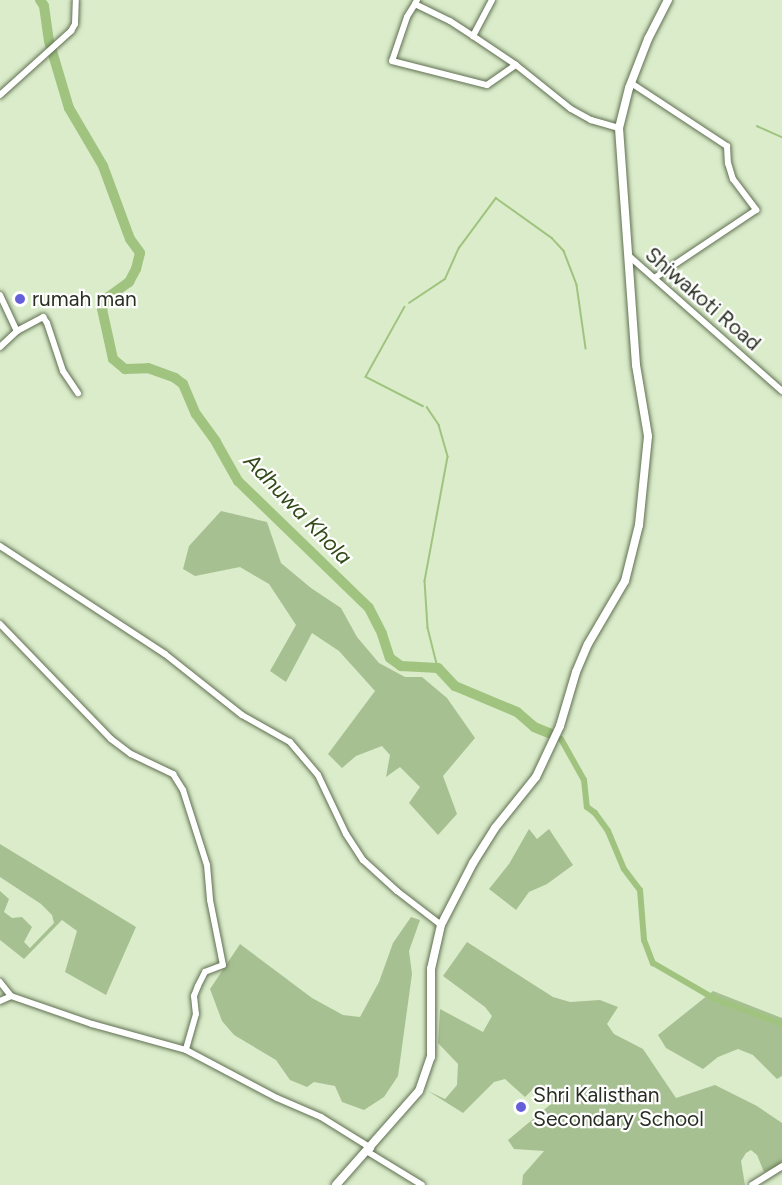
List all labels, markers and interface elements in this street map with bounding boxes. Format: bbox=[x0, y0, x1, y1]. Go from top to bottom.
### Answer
street label: Shiwakoti Road bbox=[640, 242, 766, 356]
place label: rumah man bbox=[32, 286, 137, 312]
marker: rumah man bbox=[13, 292, 27, 306]
water label: Adhuwa Khola bbox=[238, 448, 358, 570]
place label: Shri Kalisthan Secondary School bbox=[533, 1082, 704, 1132]
marker: Shri Kalisthan Secondary School bbox=[514, 1100, 528, 1114]

